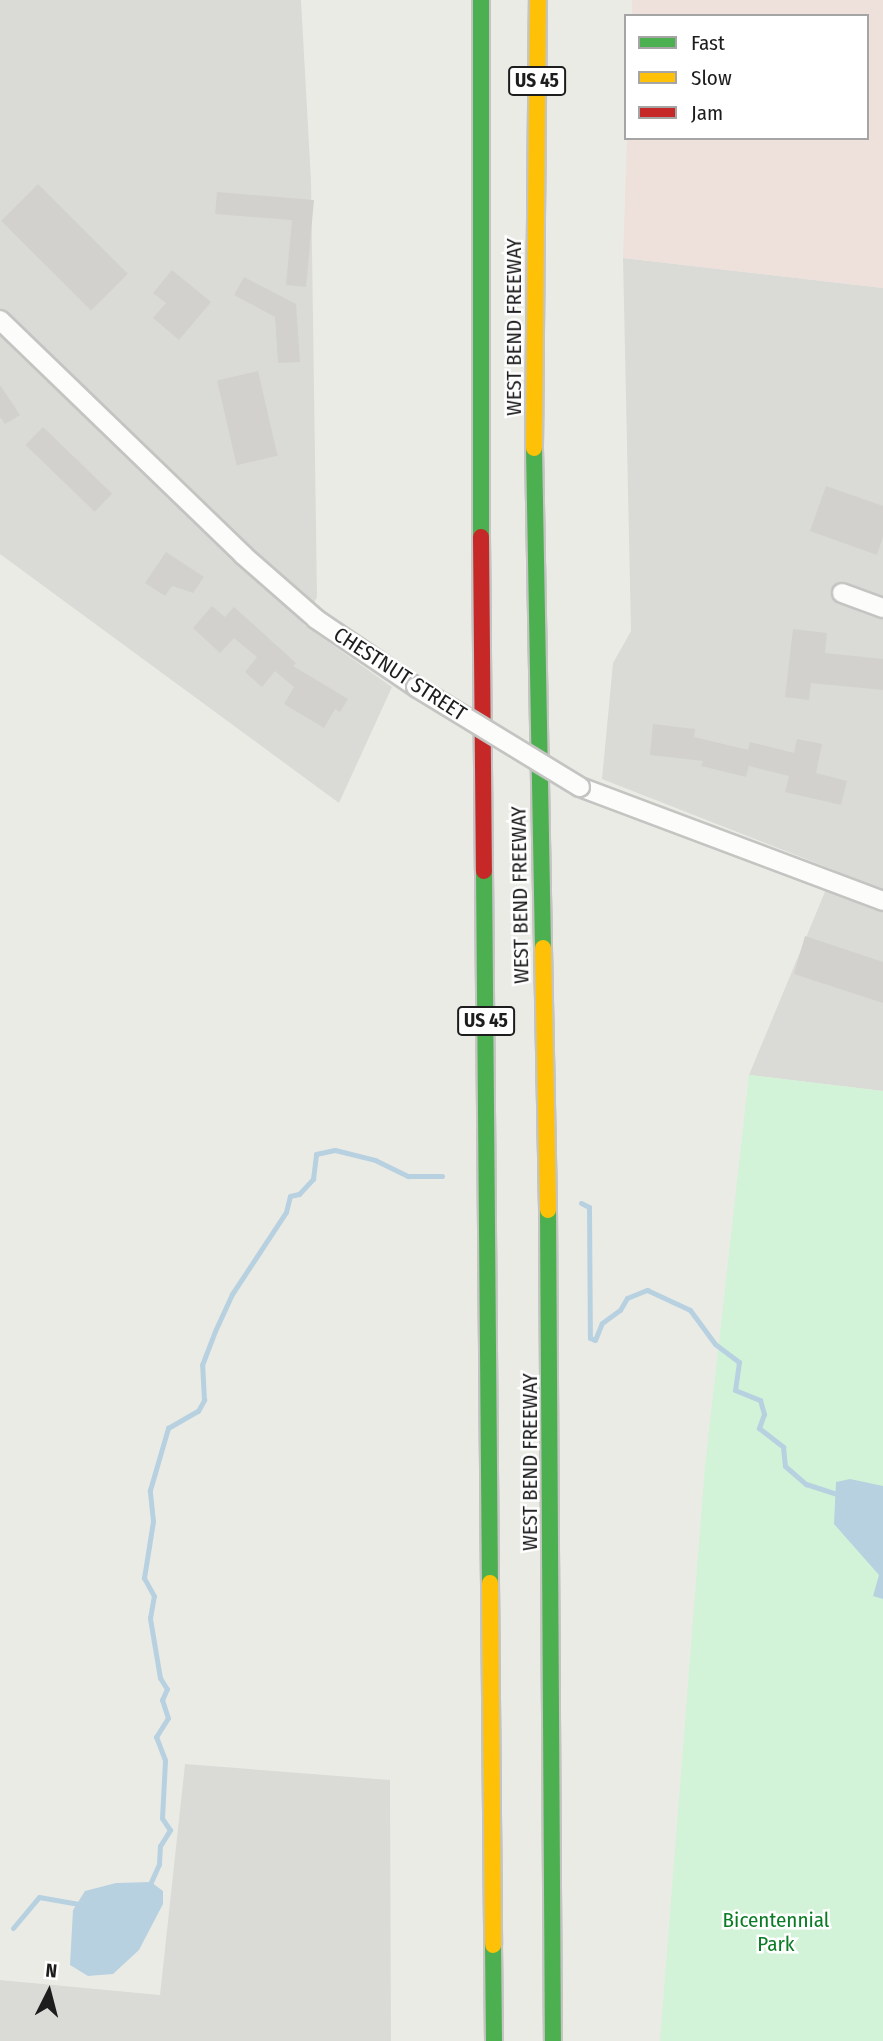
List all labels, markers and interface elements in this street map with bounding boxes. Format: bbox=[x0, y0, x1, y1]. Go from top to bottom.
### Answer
legend bbox=[624, 14, 869, 140]
text: Fast bbox=[691, 30, 725, 56]
text: Slow bbox=[691, 65, 732, 91]
road number: US 45 bbox=[507, 66, 567, 96]
text: Jam bbox=[691, 100, 723, 126]
street label: WEST BEND FREEWAY bbox=[501, 238, 527, 416]
street label: CHESTNUT STREET bbox=[329, 622, 471, 726]
street label: WEST BEND FREEWAY bbox=[506, 806, 534, 984]
road number: US 45 bbox=[456, 1006, 516, 1036]
street label: WEST BEND FREEWAY bbox=[517, 1373, 543, 1551]
park label: Bicentennial Park bbox=[723, 1907, 829, 1957]
north arrow bbox=[14, 1957, 84, 2027]
text: N bbox=[44, 1959, 58, 1983]

